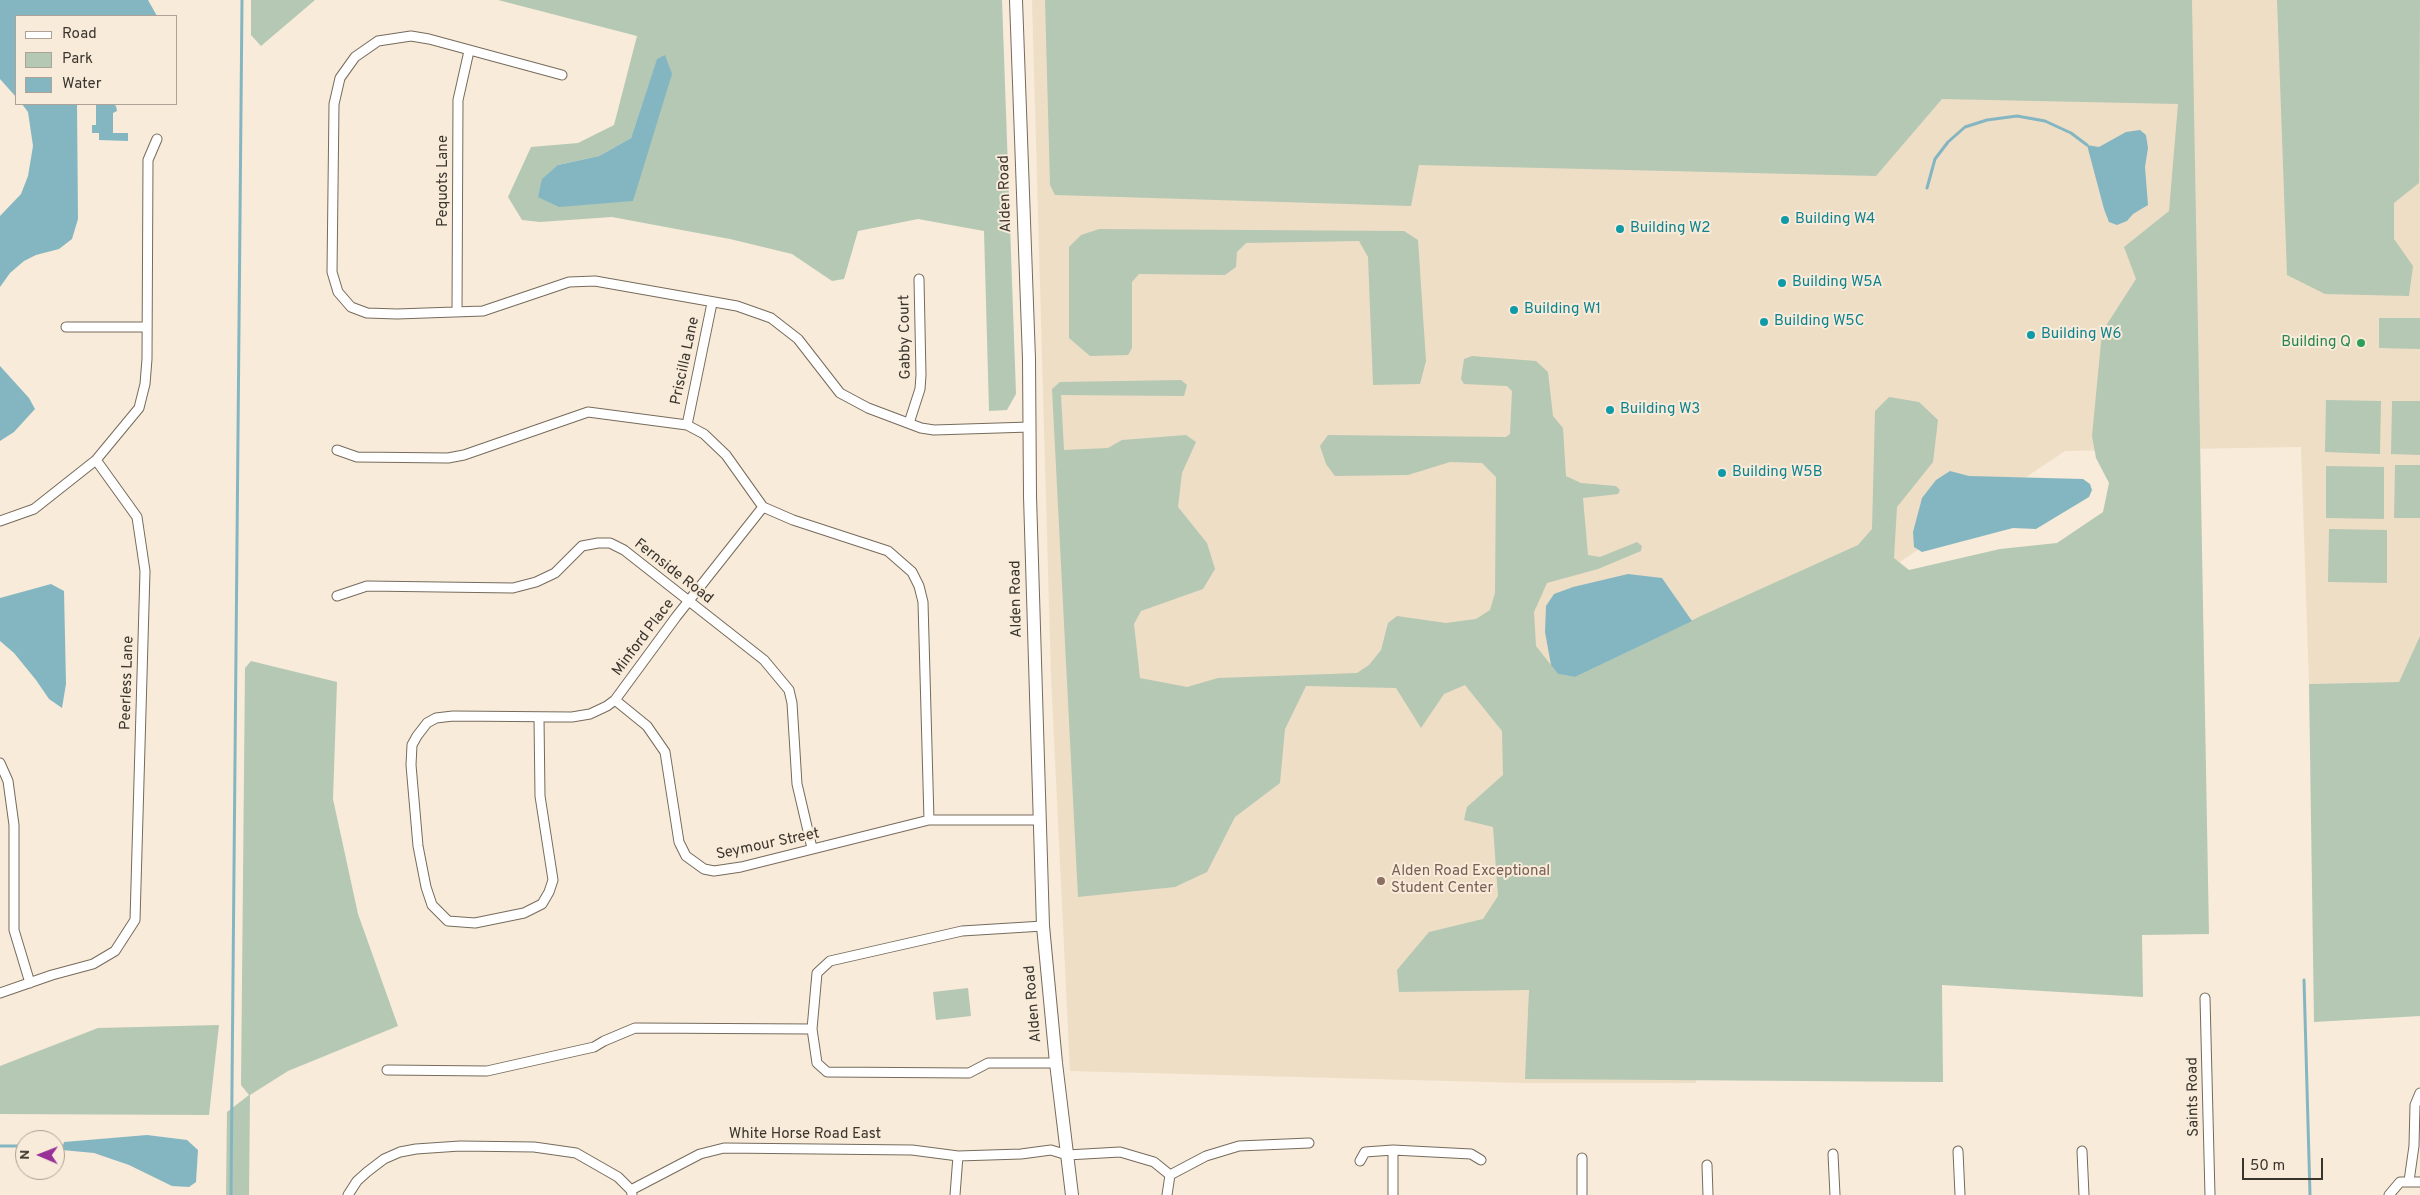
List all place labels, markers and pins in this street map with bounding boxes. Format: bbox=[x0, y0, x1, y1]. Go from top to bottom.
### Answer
place label: Building W4 bbox=[1795, 211, 1875, 229]
marker: Building W4 bbox=[1779, 214, 1791, 226]
place label: Building W2 bbox=[1630, 220, 1711, 238]
marker: Building W2 bbox=[1614, 223, 1626, 235]
place label: Building W5A bbox=[1792, 274, 1883, 292]
marker: Building W5A bbox=[1776, 277, 1788, 289]
place label: Building W1 bbox=[1524, 301, 1601, 319]
marker: Building W1 bbox=[1508, 304, 1520, 316]
place label: Building W5C bbox=[1774, 313, 1864, 331]
marker: Building W5C bbox=[1758, 316, 1770, 328]
place label: Building W6 bbox=[2041, 326, 2121, 344]
marker: Building W6 bbox=[2025, 329, 2037, 341]
place label: Building Q bbox=[2281, 334, 2351, 352]
marker: Building Q bbox=[2355, 337, 2367, 349]
place label: Building W3 bbox=[1620, 401, 1700, 419]
marker: Building W3 bbox=[1604, 404, 1616, 416]
place label: Building W5B bbox=[1732, 464, 1823, 482]
marker: Building W5B bbox=[1716, 467, 1728, 479]
place label: Alden Road Exceptional Student Center bbox=[1391, 863, 1550, 898]
marker: Alden Road Exceptional Student Center bbox=[1375, 875, 1387, 887]

